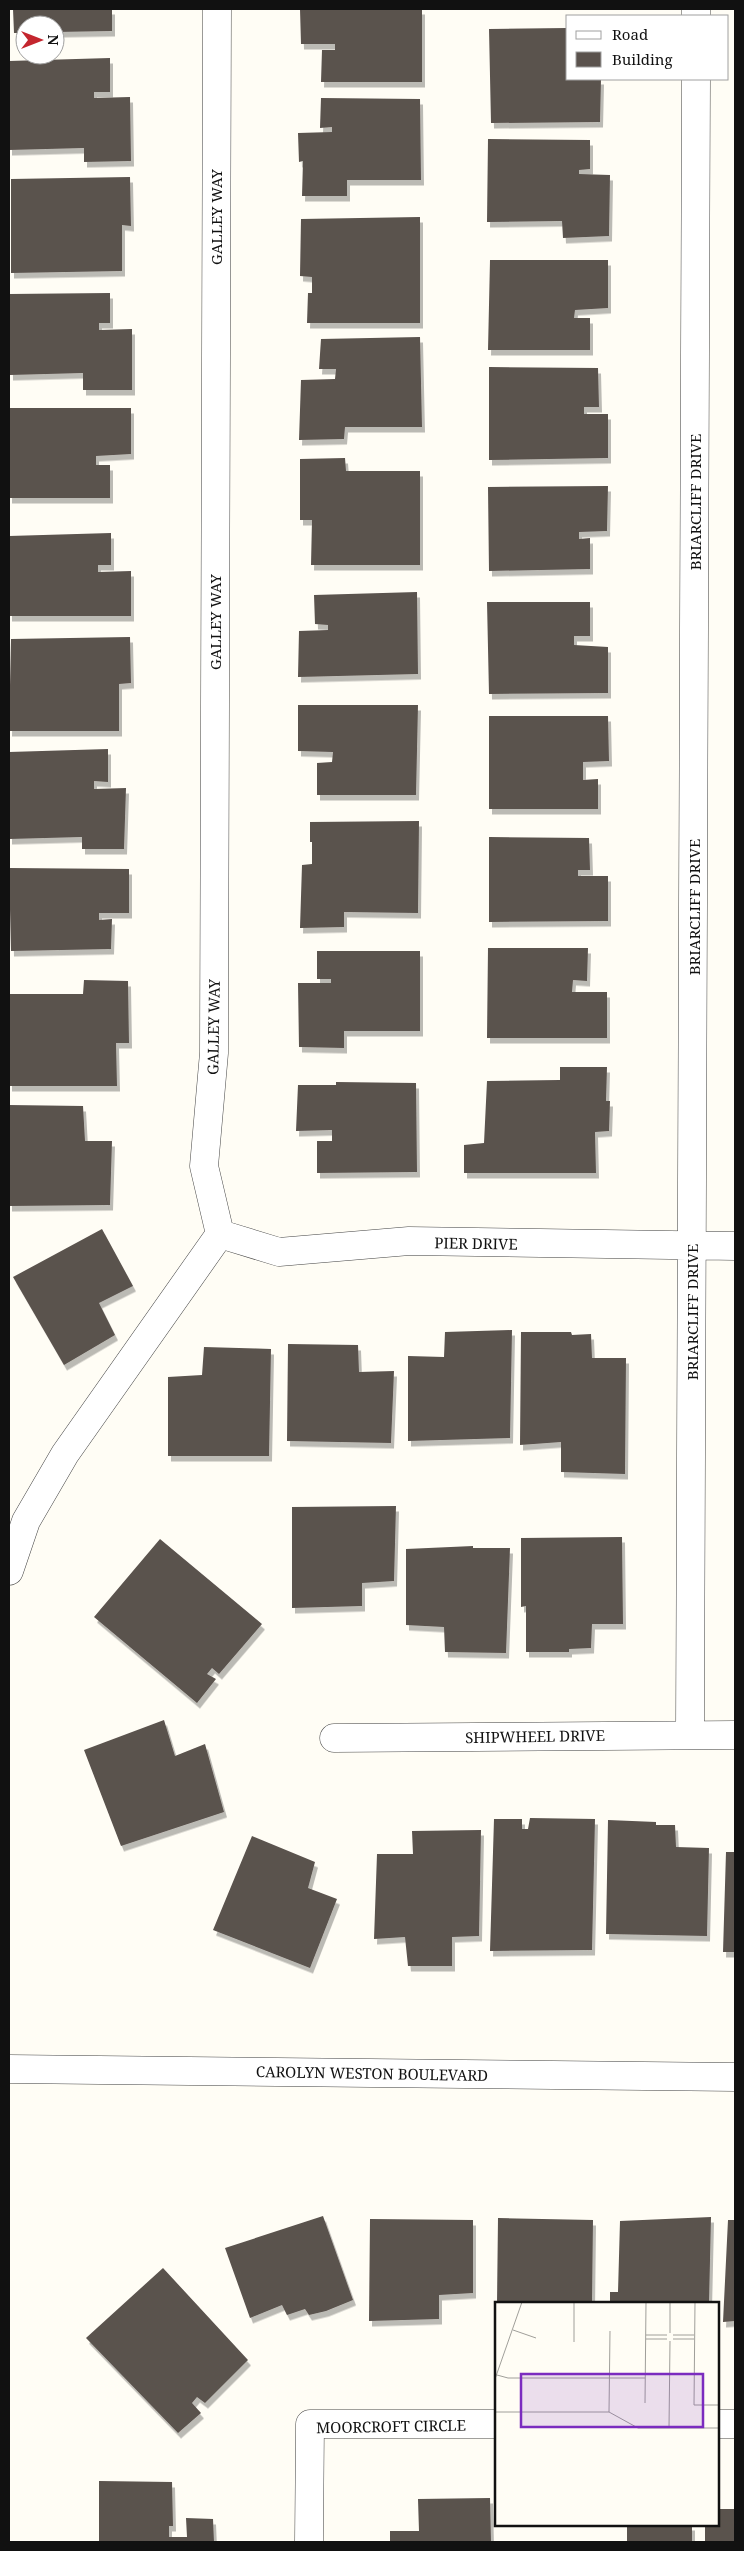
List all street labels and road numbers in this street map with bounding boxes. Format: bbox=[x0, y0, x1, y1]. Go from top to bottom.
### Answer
street label: GALLEY WAY bbox=[206, 168, 226, 265]
street label: BRIARCLIFF DRIVE bbox=[685, 434, 705, 570]
street label: GALLEY WAY bbox=[205, 573, 225, 670]
street label: BRIARCLIFF DRIVE bbox=[684, 839, 704, 975]
street label: GALLEY WAY bbox=[202, 978, 224, 1075]
street label: PIER DRIVE bbox=[434, 1232, 518, 1254]
street label: BRIARCLIFF DRIVE bbox=[682, 1244, 702, 1380]
street label: SHIPWHEEL DRIVE bbox=[465, 1725, 605, 1747]
street label: CAROLYN WESTON BOULEVARD bbox=[256, 2061, 488, 2085]
street label: MOORCROFT CIRCLE bbox=[316, 2415, 466, 2437]

